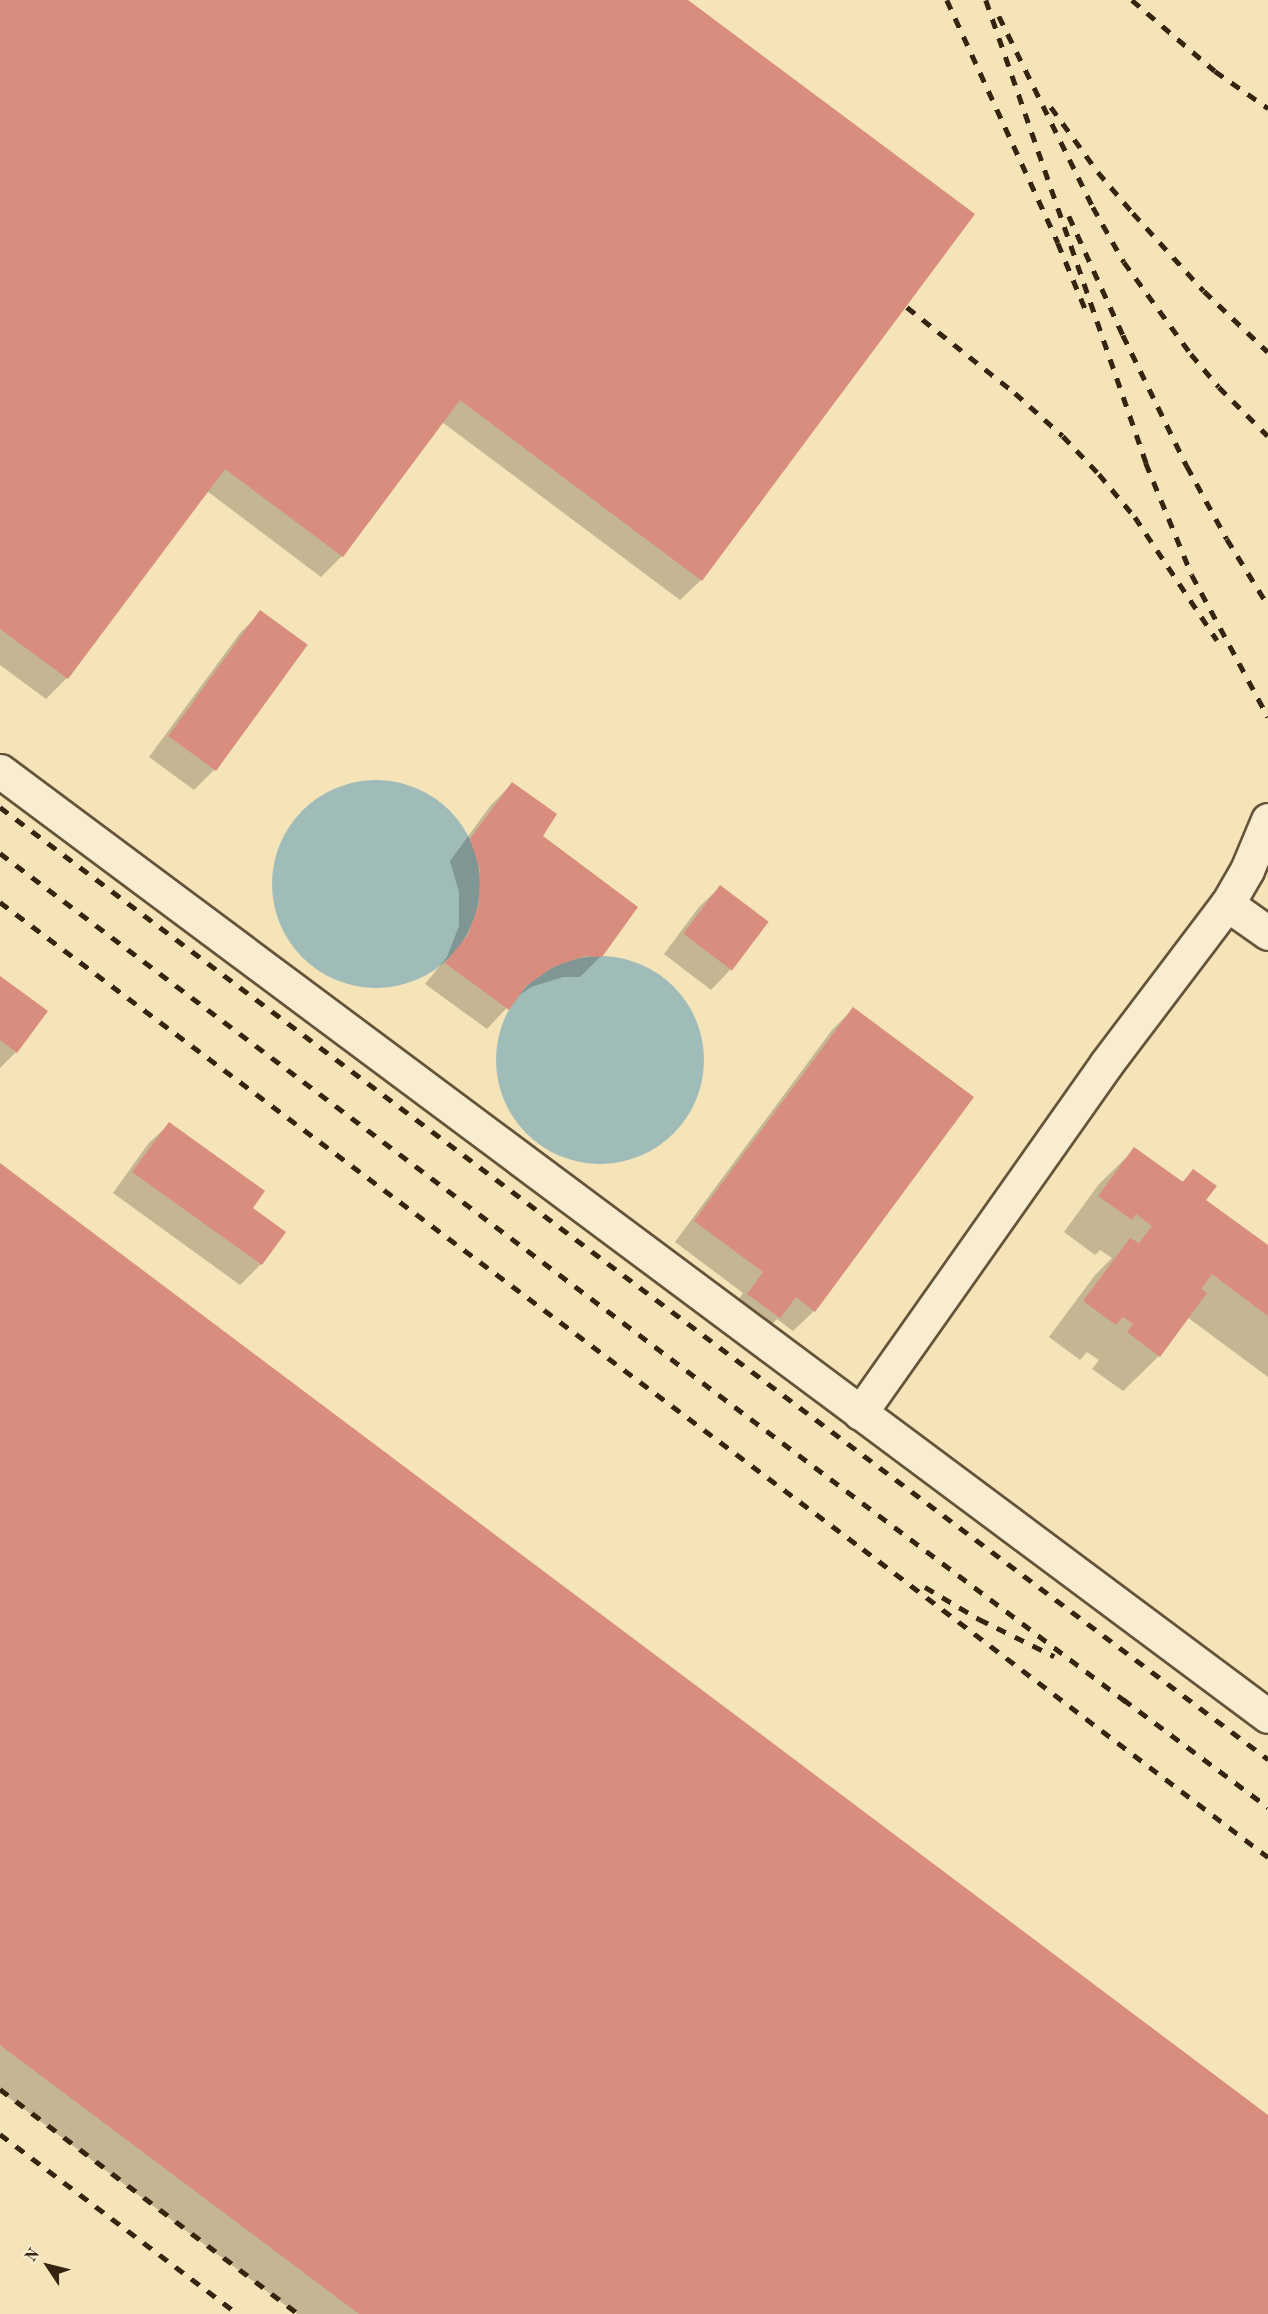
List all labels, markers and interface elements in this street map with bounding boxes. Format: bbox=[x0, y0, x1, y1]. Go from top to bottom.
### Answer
north arrow bbox=[18, 2236, 78, 2296]
text: N bbox=[23, 2246, 43, 2265]

